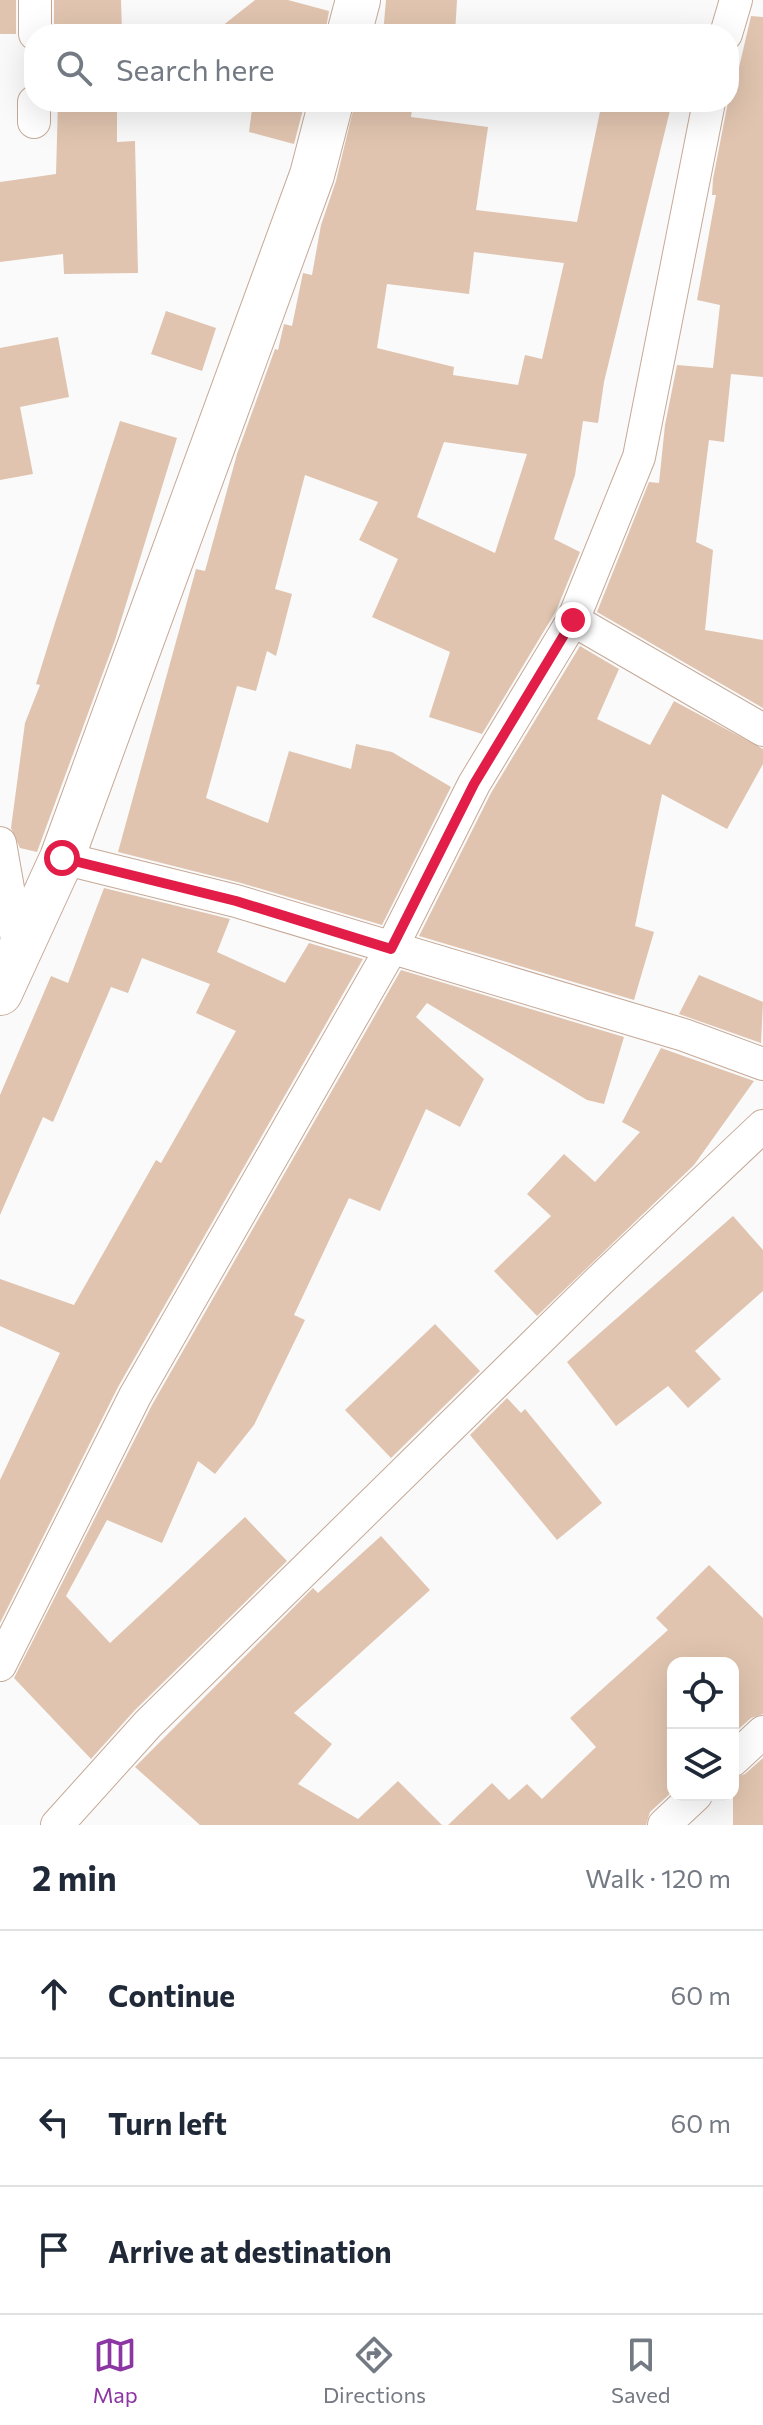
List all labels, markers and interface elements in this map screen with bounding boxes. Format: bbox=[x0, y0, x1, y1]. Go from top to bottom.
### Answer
search box bbox=[24, 24, 739, 112]
icon: search bbox=[52, 46, 96, 90]
text: Search here bbox=[116, 50, 275, 87]
route end bbox=[555, 602, 591, 638]
route start bbox=[44, 840, 80, 876]
map controls bbox=[667, 1657, 739, 1801]
button: locate bbox=[667, 1657, 739, 1729]
button: layers bbox=[667, 1729, 739, 1801]
text: 2 min bbox=[32, 1856, 117, 1898]
text: Walk · 120 m bbox=[585, 1862, 731, 1893]
icon: ahead bbox=[32, 1972, 76, 2016]
text: Continue bbox=[108, 1976, 235, 2013]
text: 60 m bbox=[671, 1979, 731, 2010]
icon: left bbox=[32, 2100, 76, 2144]
text: Turn left bbox=[108, 2104, 227, 2141]
text: 60 m bbox=[671, 2107, 731, 2138]
icon: arrive bbox=[32, 2228, 76, 2272]
text: Arrive at destination bbox=[108, 2232, 392, 2269]
tab: Map bbox=[93, 2333, 138, 2408]
tab: Directions bbox=[323, 2333, 426, 2408]
tab: Saved bbox=[611, 2333, 670, 2408]

